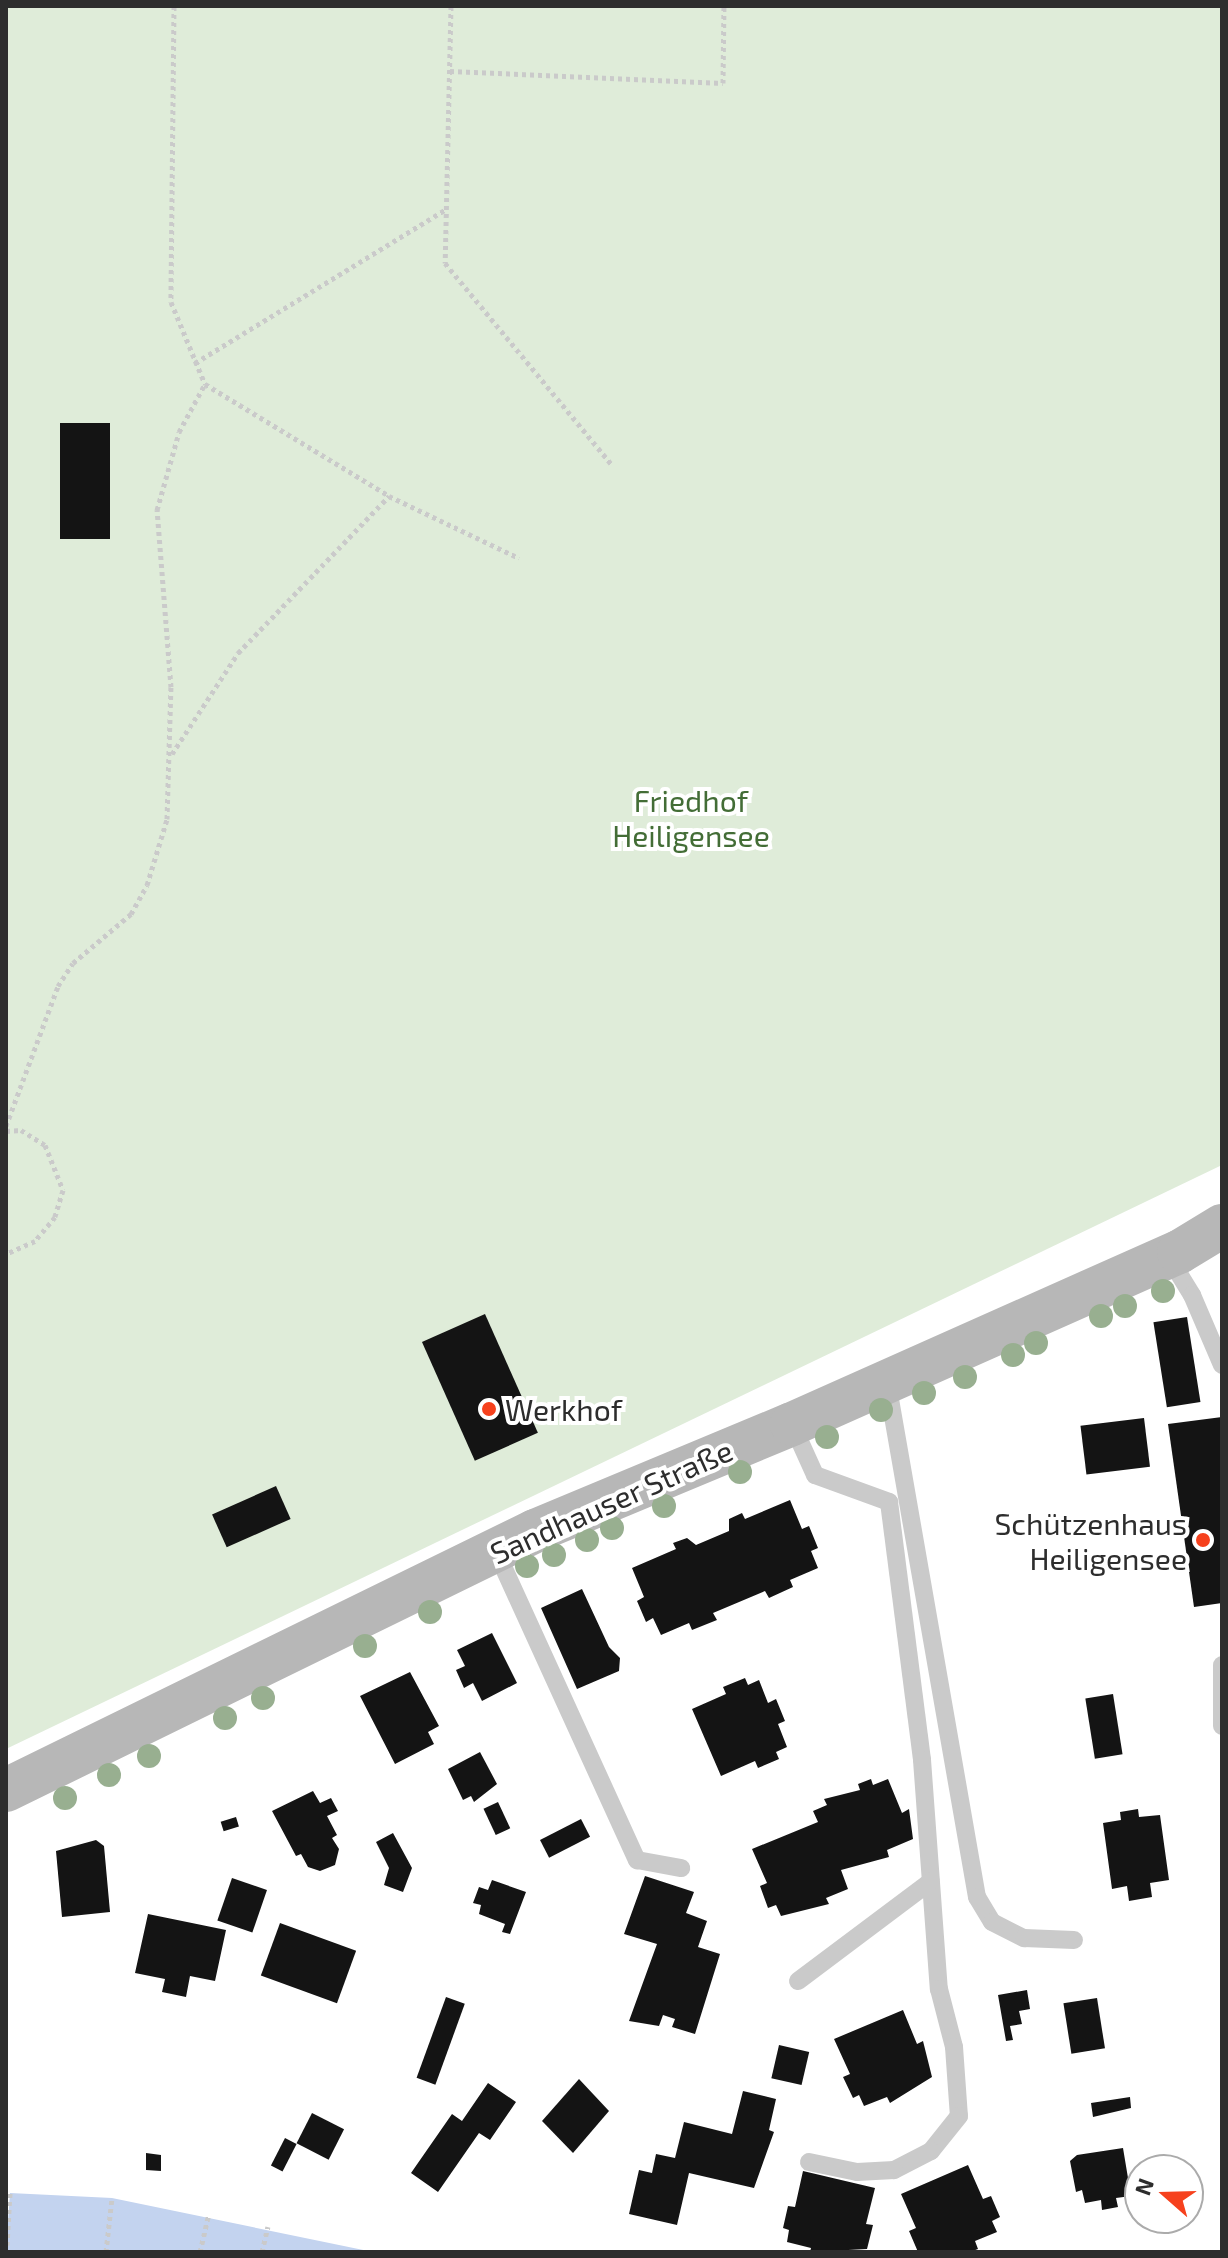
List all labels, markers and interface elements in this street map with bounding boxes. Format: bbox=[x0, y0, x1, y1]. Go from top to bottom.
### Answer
park label: Friedhof Heiligensee bbox=[612, 782, 770, 852]
place label: Werkhof bbox=[505, 1391, 622, 1427]
marker: Werkhof bbox=[480, 1400, 498, 1418]
street label: Sandhauser Straße bbox=[484, 1431, 738, 1571]
place label: Schützenhaus Heiligensee bbox=[994, 1505, 1187, 1576]
marker: Schützenhaus Heiligensee bbox=[1194, 1531, 1212, 1549]
north arrow bbox=[1124, 2154, 1204, 2234]
text: N bbox=[1128, 2175, 1158, 2198]

